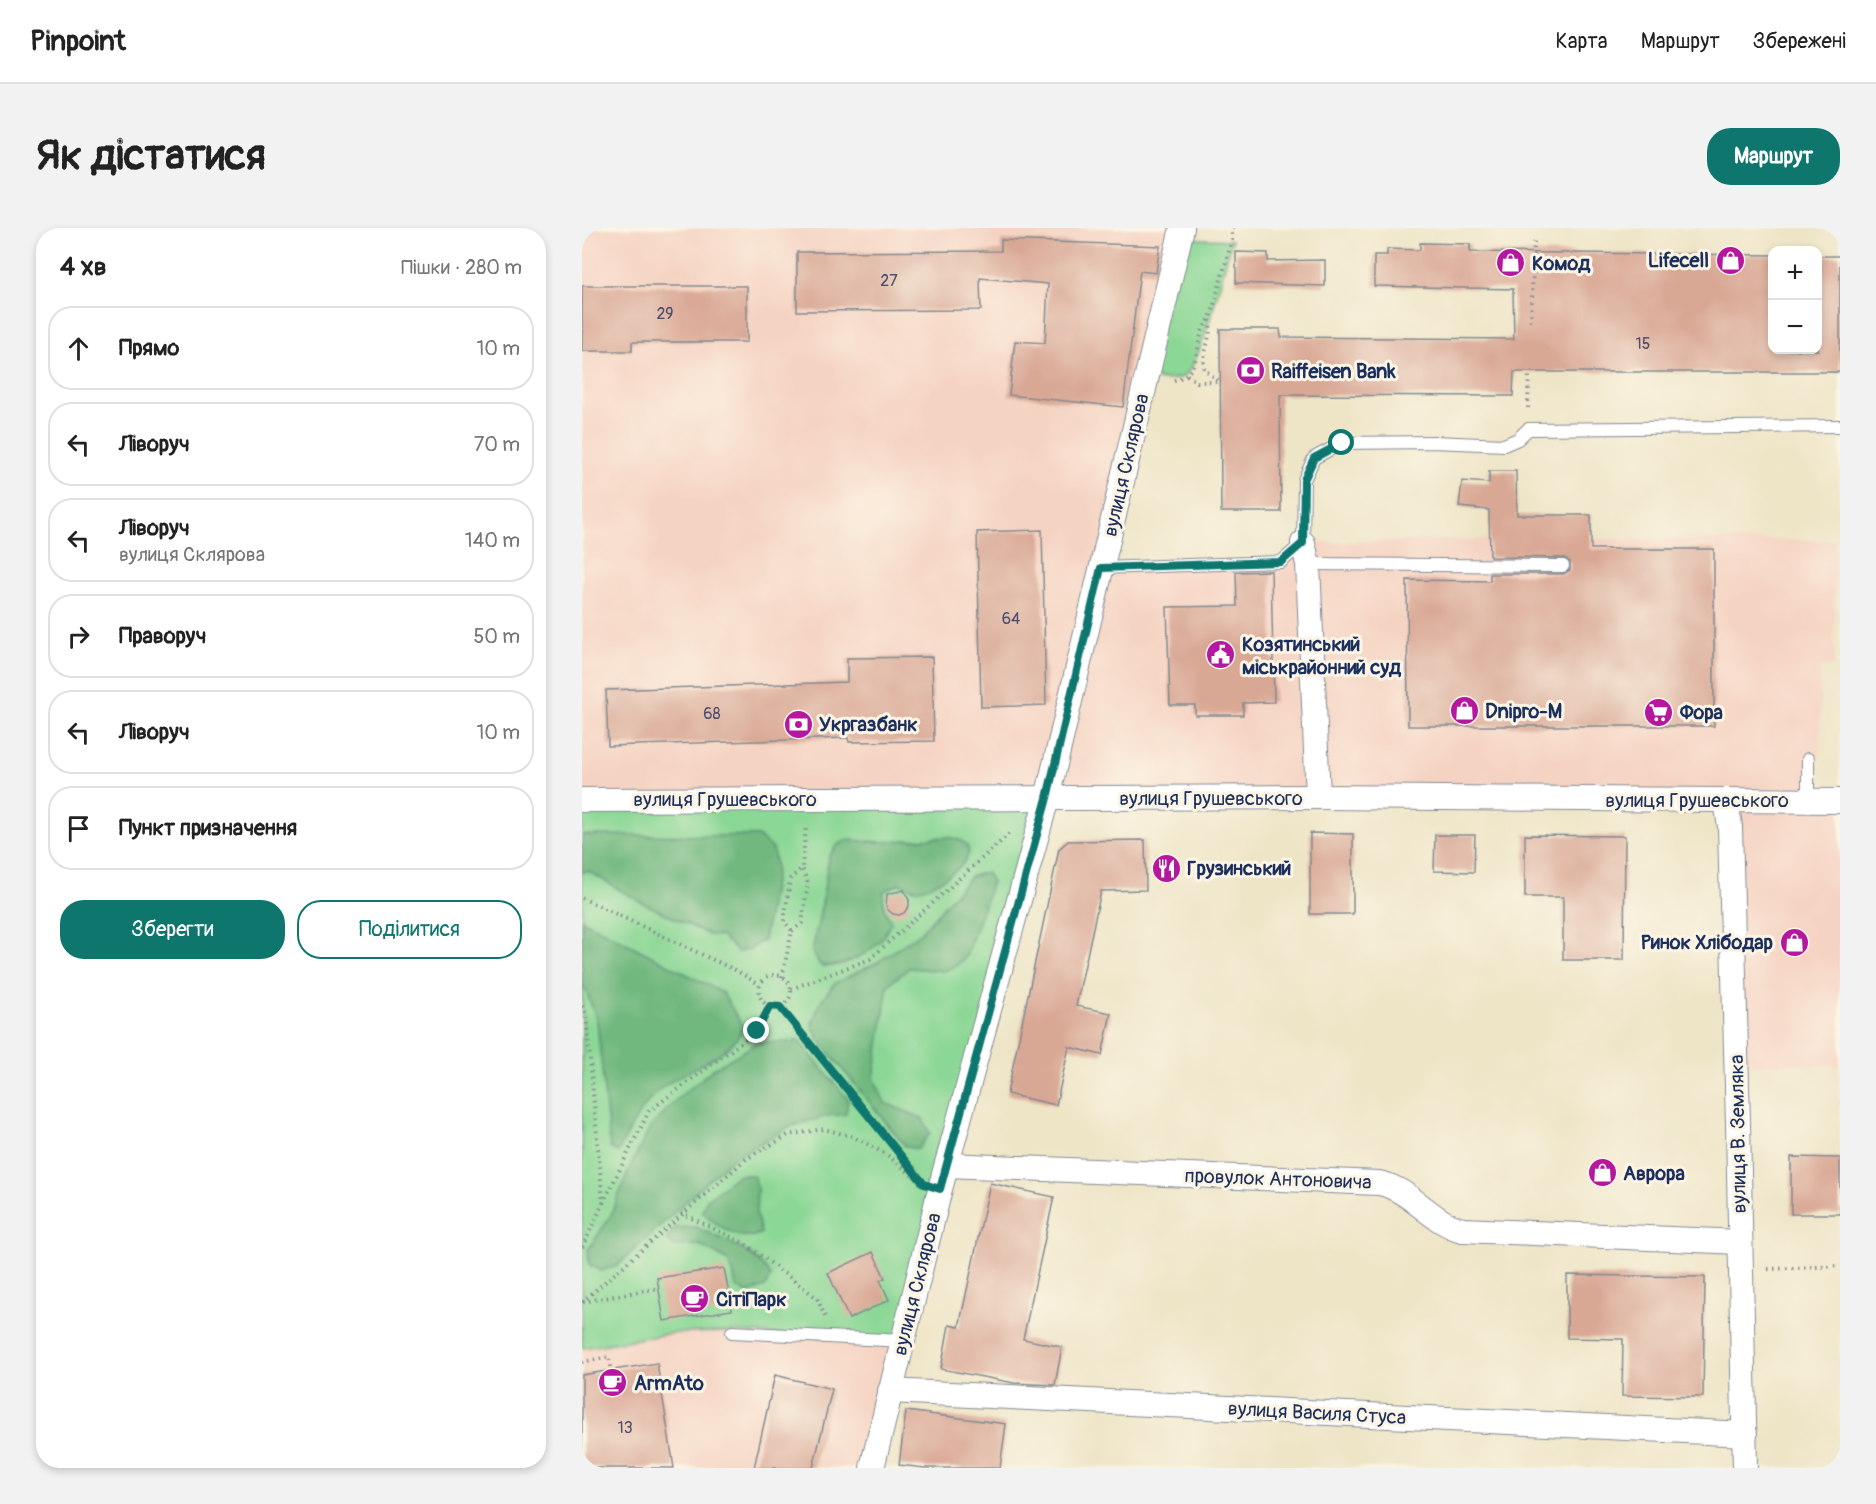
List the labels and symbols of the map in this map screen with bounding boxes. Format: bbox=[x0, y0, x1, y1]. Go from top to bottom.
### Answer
shop icon: Lifecell bbox=[1714, 244, 1746, 276]
shop icon: Комод bbox=[1495, 247, 1527, 279]
place label: Lifecell bbox=[1648, 248, 1709, 273]
place label: Комод bbox=[1532, 251, 1591, 276]
house number: 27 bbox=[880, 271, 898, 291]
house number: 29 bbox=[656, 304, 674, 324]
house number: 15 bbox=[1636, 334, 1650, 354]
bank icon: Raiffeisen Bank bbox=[1234, 355, 1266, 387]
place label: Raiffeisen Bank bbox=[1271, 359, 1396, 384]
street label: вулиця Склярова bbox=[1097, 391, 1155, 539]
route start bbox=[1328, 429, 1354, 455]
house number: 64 bbox=[1002, 609, 1020, 629]
place label: Козятинський міськрайонний суд bbox=[1242, 632, 1402, 680]
public building icon: Козятинський міськрайонний суд bbox=[1205, 639, 1237, 671]
shop icon: Dnipro-M bbox=[1448, 695, 1480, 727]
supermarket icon: Фора bbox=[1643, 696, 1675, 728]
place label: Dnipro-M bbox=[1485, 699, 1562, 724]
place label: Фора bbox=[1679, 700, 1723, 725]
house number: 68 bbox=[703, 704, 721, 724]
bank icon: Укргазбанк bbox=[782, 708, 814, 740]
place label: Укргазбанк bbox=[819, 712, 918, 737]
street label: вулиця Грушевського bbox=[1119, 786, 1303, 811]
street label: вулиця Грушевського bbox=[633, 787, 817, 812]
street label: вулиця Грушевського bbox=[1605, 788, 1789, 813]
restaurant icon: Грузинський bbox=[1150, 852, 1182, 884]
place label: Грузинський bbox=[1187, 856, 1291, 881]
shop icon: Ринок Хлібодар bbox=[1778, 926, 1810, 958]
place label: Ринок Хлібодар bbox=[1641, 930, 1774, 955]
route end bbox=[743, 1017, 769, 1043]
street label: вулиця В. Земляка bbox=[1724, 1054, 1752, 1214]
shop icon: Аврора bbox=[1586, 1157, 1618, 1189]
place label: Аврора bbox=[1623, 1161, 1685, 1186]
street label: провулок Антоновича bbox=[1184, 1163, 1372, 1195]
street label: вулиця Склярова bbox=[887, 1210, 947, 1358]
cafe icon: СітіПарк bbox=[679, 1283, 711, 1315]
place label: СітіПарк bbox=[716, 1287, 787, 1312]
cafe icon: ArmAto bbox=[597, 1367, 629, 1399]
place label: ArmAto bbox=[634, 1371, 704, 1396]
street label: вулиця Василя Стуса bbox=[1227, 1396, 1407, 1430]
house number: 13 bbox=[617, 1418, 633, 1438]

